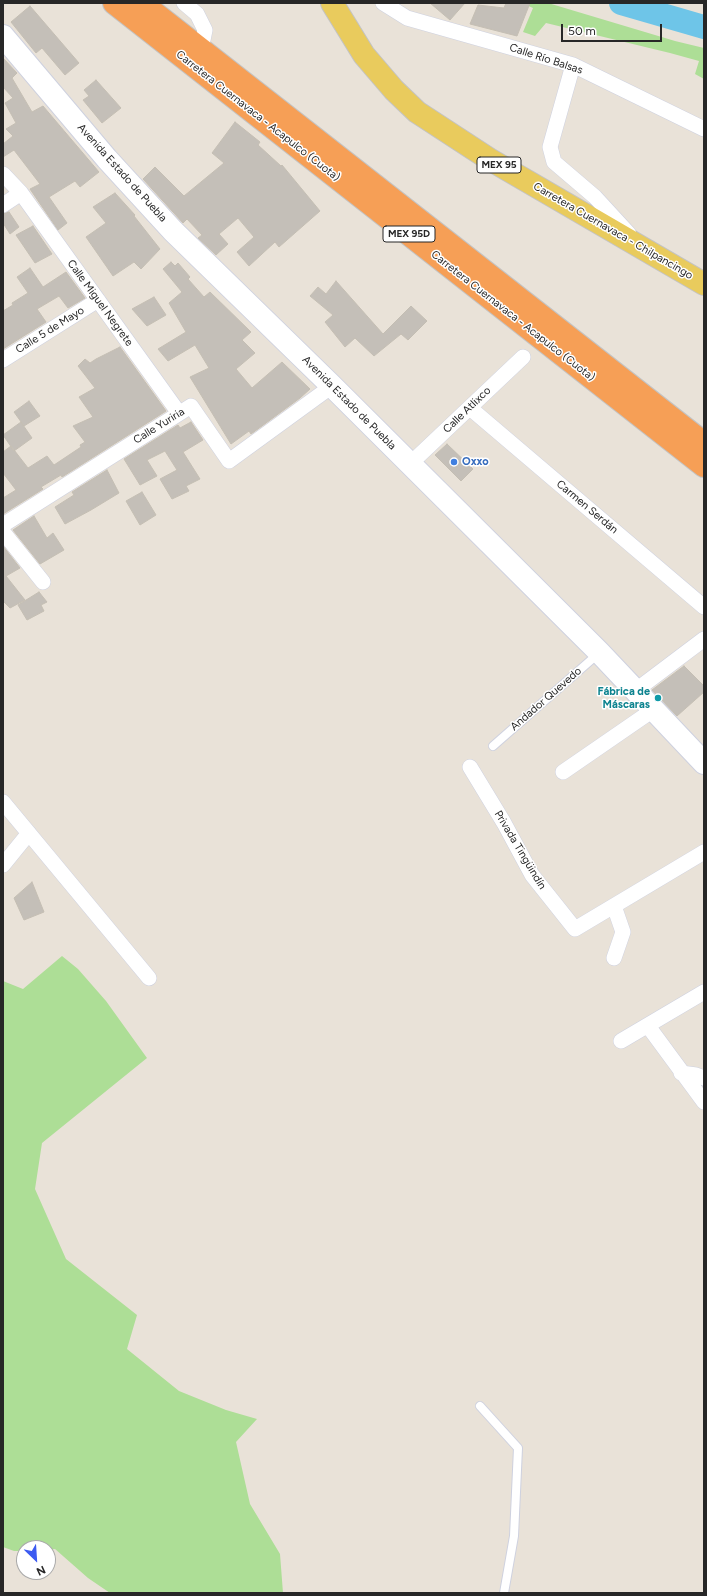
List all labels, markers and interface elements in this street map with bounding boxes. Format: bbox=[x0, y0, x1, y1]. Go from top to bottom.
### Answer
scale bar bbox=[563, 16, 664, 42]
text: 50 m bbox=[568, 24, 596, 38]
street label: Calle Río Balsas bbox=[508, 41, 584, 77]
street label: Carretera Cuernavaca - Acapulco (Cuota) bbox=[173, 48, 343, 184]
street label: Avenida Estado de Puebla bbox=[74, 121, 170, 225]
road number: MEX 95 bbox=[477, 157, 521, 173]
street label: Carretera Cuernavaca - Chilpancingo bbox=[531, 180, 695, 282]
road number: MEX 95D bbox=[383, 226, 435, 242]
street label: Carretera Cuernavaca - Acapulco (Cuota) bbox=[428, 248, 598, 384]
street label: Calle Miguel Negrete bbox=[64, 257, 136, 349]
street label: Calle 5 de Mayo bbox=[13, 304, 87, 356]
street label: Avenida Estado de Puebla bbox=[299, 353, 399, 453]
street label: Calle Atlixco bbox=[440, 384, 494, 436]
street label: Calle Yuriria bbox=[131, 405, 187, 447]
place label: Oxxo bbox=[462, 455, 489, 469]
marker: Oxxo bbox=[449, 457, 459, 467]
street label: Carmen Serdán bbox=[554, 477, 620, 537]
street label: Andador Quevedo bbox=[508, 665, 584, 733]
place label: Fábrica de Máscaras bbox=[597, 685, 650, 711]
marker: Fábrica de Máscaras bbox=[653, 693, 663, 703]
street label: Privada Tingüindín bbox=[491, 808, 549, 892]
north arrow bbox=[16, 1540, 56, 1580]
text: N bbox=[34, 1563, 47, 1578]

